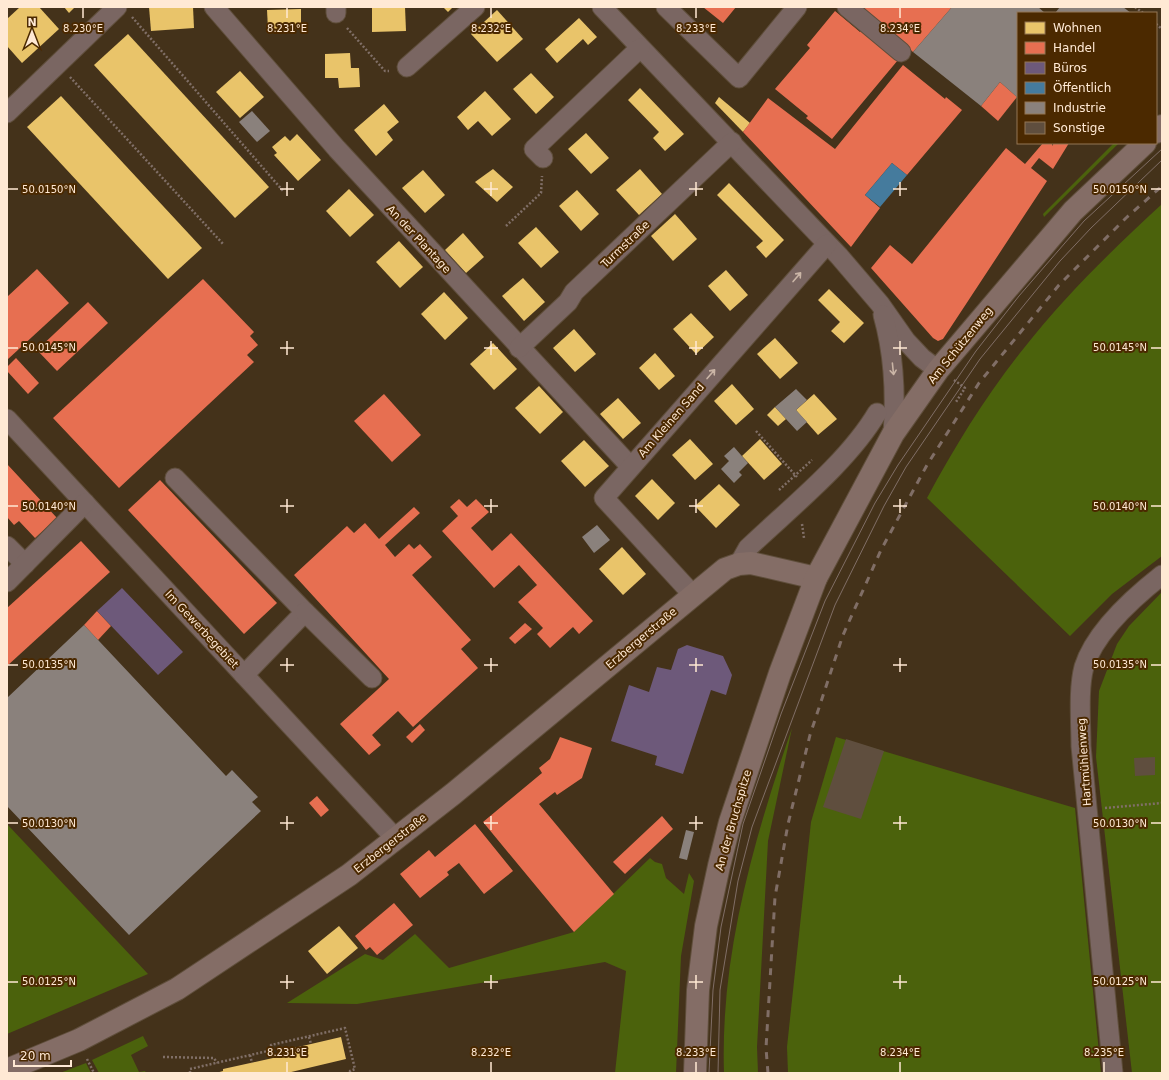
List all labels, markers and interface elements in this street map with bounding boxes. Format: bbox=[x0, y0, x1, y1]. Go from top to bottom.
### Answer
north arrow bbox=[12, 12, 52, 52]
legend bbox=[1017, 12, 1157, 144]
text: N bbox=[27, 16, 37, 29]
text: Wohnen bbox=[1053, 21, 1102, 35]
text: 8.230°E bbox=[63, 23, 103, 34]
text: 8.231°E bbox=[267, 23, 307, 34]
text: 8.232°E bbox=[471, 23, 511, 34]
text: 8.233°E bbox=[676, 23, 716, 34]
text: 8.234°E bbox=[880, 23, 920, 34]
text: Handel bbox=[1053, 41, 1095, 55]
text: Büros bbox=[1053, 61, 1087, 75]
text: Öffentlich bbox=[1053, 79, 1111, 95]
text: Industrie bbox=[1053, 101, 1106, 115]
text: Sonstige bbox=[1053, 121, 1105, 135]
text: 50.0150°N bbox=[22, 184, 76, 195]
text: 50.0150°N bbox=[1093, 184, 1147, 195]
street label: An der Plantage bbox=[384, 203, 454, 276]
street label: Turmstraße bbox=[598, 218, 652, 271]
one-way arrow bbox=[793, 271, 802, 282]
street label: Am Schützenweg bbox=[925, 304, 995, 386]
text: 50.0145°N bbox=[22, 342, 76, 353]
text: 50.0145°N bbox=[1093, 342, 1147, 353]
one-way arrow bbox=[890, 362, 897, 375]
one-way arrow bbox=[707, 369, 716, 379]
street label: Am Kleinen Sand bbox=[636, 381, 707, 460]
text: 50.0140°N bbox=[22, 501, 76, 512]
text: 50.0140°N bbox=[1093, 501, 1147, 512]
street label: Im Gewerbegebiet bbox=[162, 588, 242, 671]
street label: Erzbergerstraße bbox=[603, 605, 680, 672]
text: 50.0135°N bbox=[22, 659, 76, 670]
text: 50.0135°N bbox=[1093, 659, 1147, 670]
street label: Hartmühlenweg bbox=[1075, 718, 1094, 806]
street label: An der Bruchspitze bbox=[713, 768, 754, 872]
street label: Erzbergerstraße bbox=[351, 811, 429, 876]
text: 50.0130°N bbox=[22, 818, 76, 829]
text: 50.0130°N bbox=[1093, 818, 1147, 829]
text: 50.0125°N bbox=[22, 976, 76, 987]
text: 50.0125°N bbox=[1093, 976, 1147, 987]
scale bar bbox=[14, 1042, 71, 1068]
text: 8.231°E bbox=[267, 1047, 307, 1058]
text: 8.232°E bbox=[471, 1047, 511, 1058]
text: 8.233°E bbox=[676, 1047, 716, 1058]
text: 8.234°E bbox=[880, 1047, 920, 1058]
text: 8.235°E bbox=[1084, 1047, 1124, 1058]
text: 20 m bbox=[20, 1049, 51, 1063]

